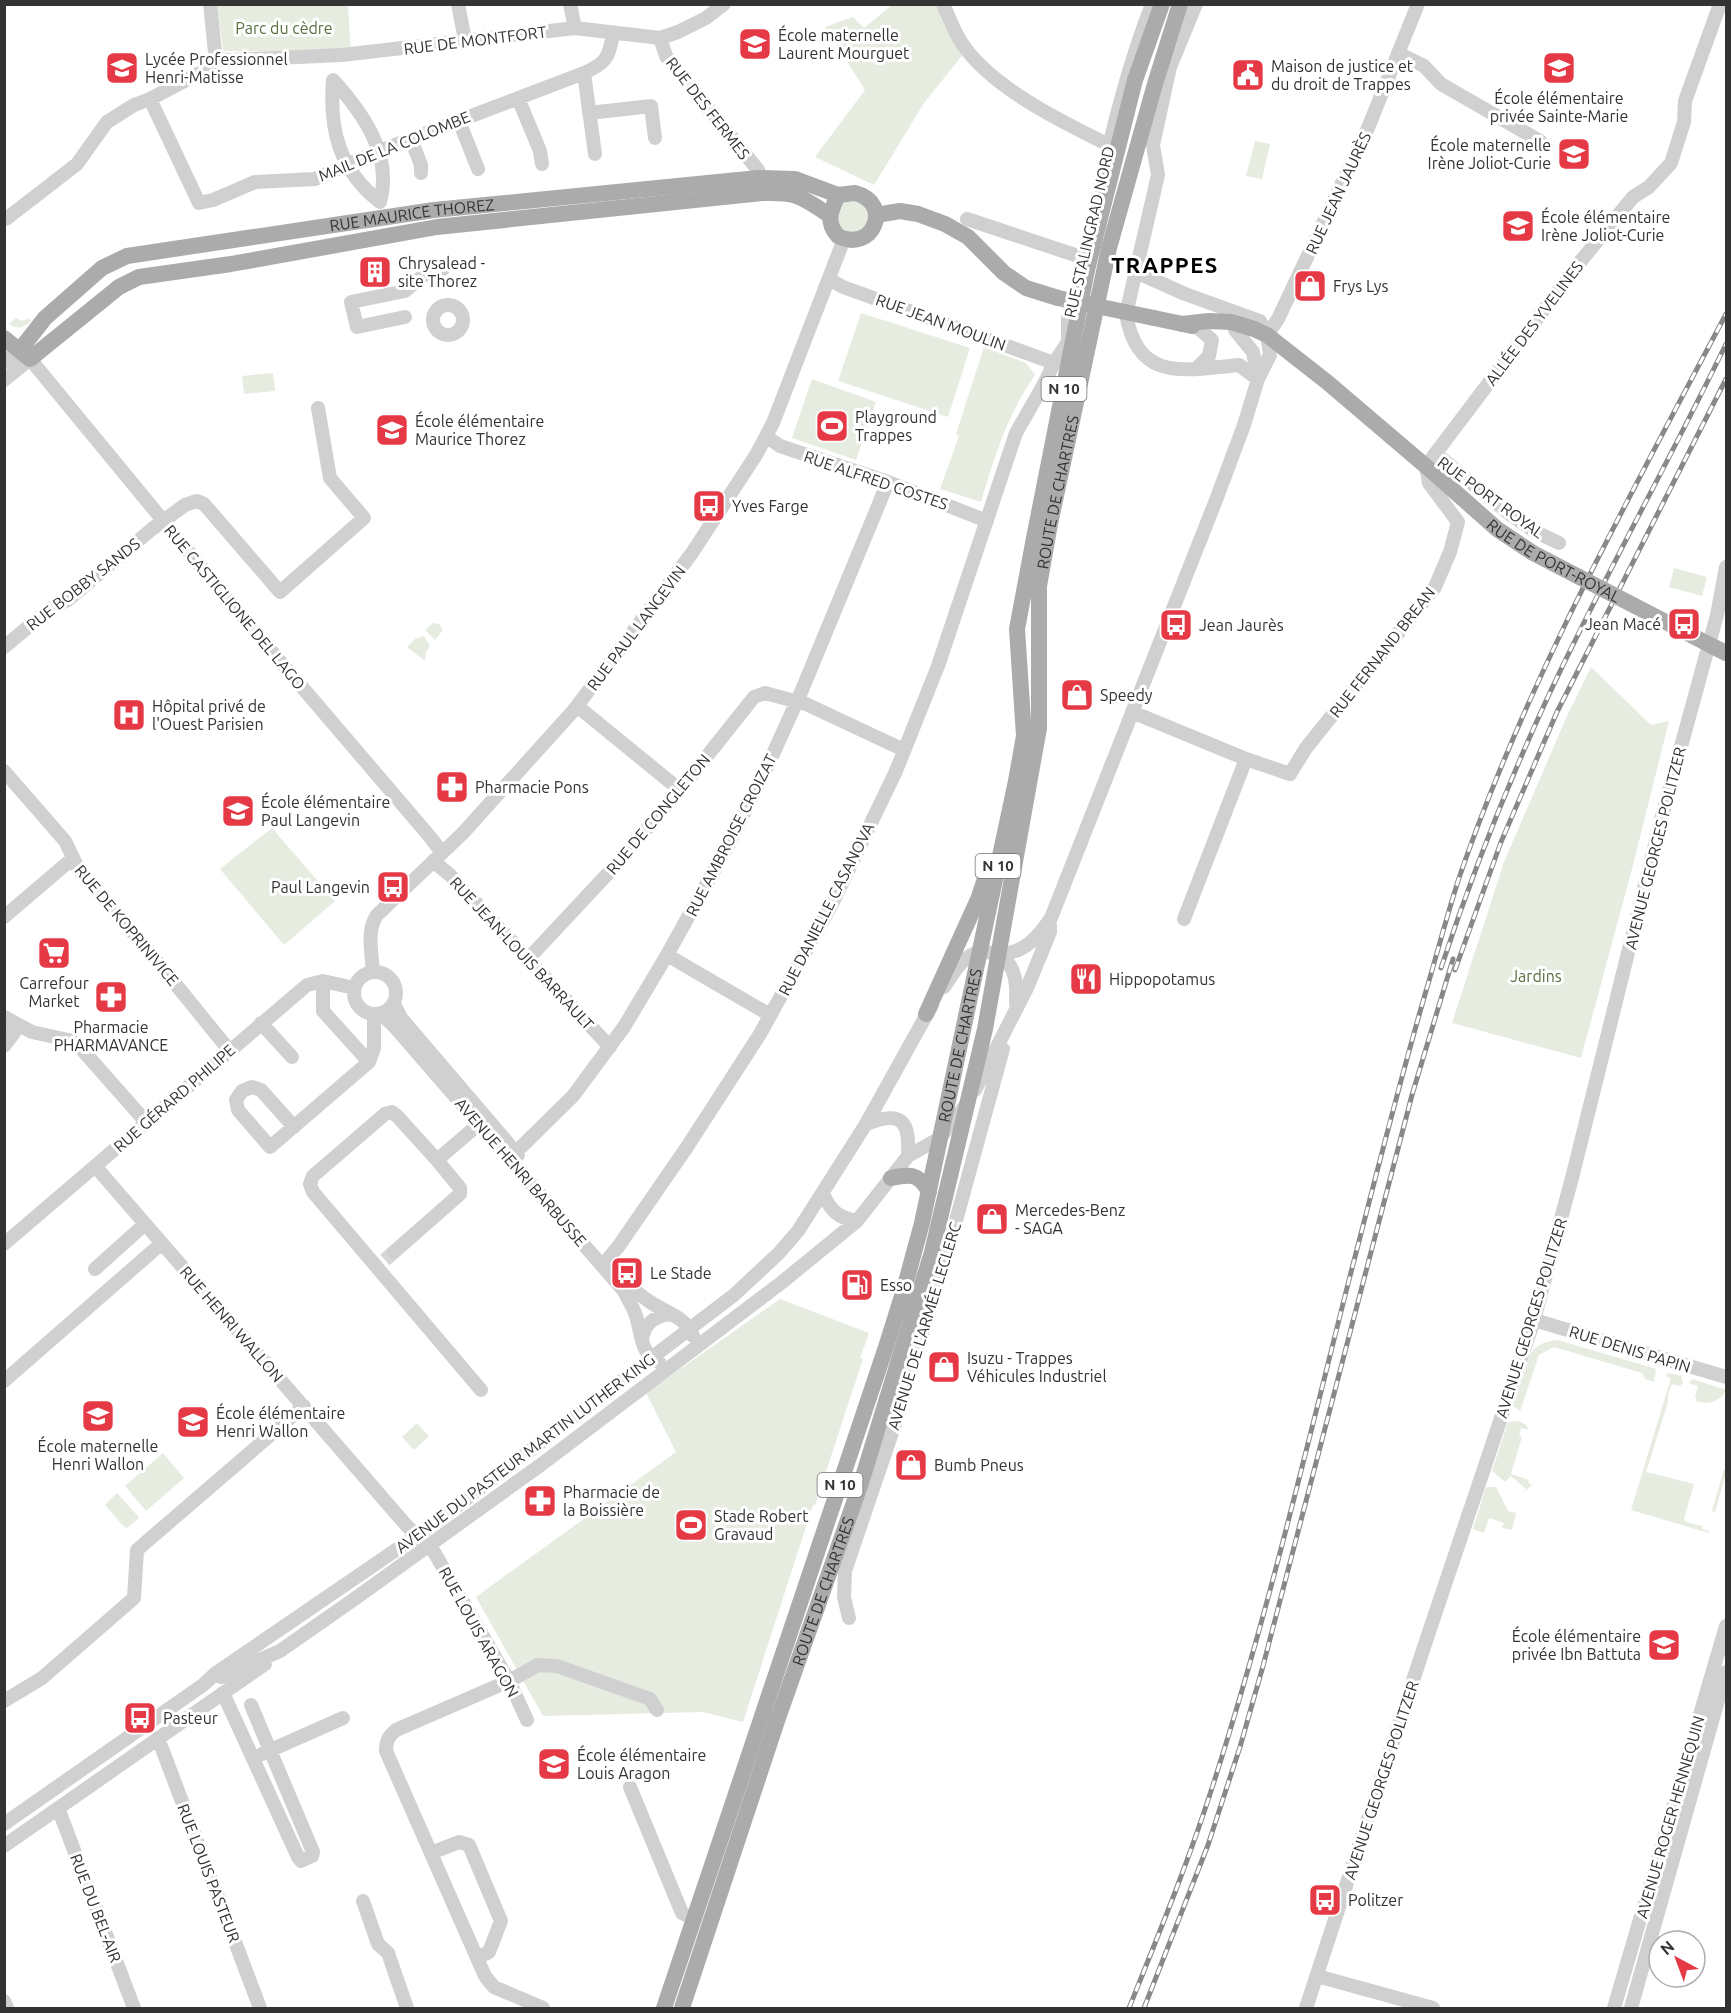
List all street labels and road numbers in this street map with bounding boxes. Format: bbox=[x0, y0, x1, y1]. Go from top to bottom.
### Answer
street label: RUE DE MONTFORT bbox=[403, 22, 548, 58]
street label: RUE DES FERMES bbox=[663, 53, 753, 163]
street label: MAIL DE LA COLOMBE bbox=[316, 107, 472, 185]
street label: RUE JEAN JAURÈS bbox=[1300, 128, 1374, 257]
street label: RUE STALINGRAD NORD bbox=[1060, 144, 1118, 320]
street label: RUE MAURICE THOREZ bbox=[328, 195, 495, 235]
street label: ALLÉE DES YVELINES bbox=[1480, 256, 1587, 389]
street label: RUE JEAN MOULIN bbox=[874, 290, 1008, 354]
road number: N 10 bbox=[1042, 377, 1086, 401]
street label: ROUTE DE CHARTRES bbox=[1033, 414, 1082, 570]
street label: RUE ALFRED COSTES bbox=[802, 447, 950, 513]
street label: RUE PORT ROYAL bbox=[1435, 453, 1547, 541]
street label: RUE DE PORT-ROYAL bbox=[1483, 515, 1624, 606]
street label: RUE CASTIGLIONE DEL LAGO bbox=[161, 521, 309, 693]
street label: RUE BOBBY SANDS bbox=[23, 534, 143, 634]
street label: RUE PAUL LANGEVIN bbox=[583, 562, 689, 694]
street label: RUE FERNAND BREAN bbox=[1326, 583, 1438, 721]
street label: AVENUE GEORGES POLITZER bbox=[1621, 745, 1689, 951]
street label: RUE DE CONGLETON bbox=[603, 750, 713, 878]
street label: RUE AMBROISE CROIZAT bbox=[682, 751, 780, 919]
street label: RUE DANIELLE CASANOVA bbox=[775, 819, 878, 998]
road number: N 10 bbox=[976, 854, 1020, 878]
street label: RUE DE KOPRINIVICE bbox=[71, 861, 183, 989]
street label: RUE JEAN-LOUIS BARRAULT bbox=[447, 873, 598, 1033]
street label: ROUTE DE CHARTRES bbox=[935, 967, 985, 1124]
street label: RUE GÉRARD PHILIPE bbox=[108, 1039, 238, 1155]
street label: AVENUE HENRI BARBUSSE bbox=[452, 1094, 590, 1250]
street label: AVENUE GEORGES POLITZER bbox=[1492, 1216, 1570, 1420]
street label: AVENUE DE L'ARMÉE LECLERC bbox=[882, 1219, 964, 1432]
street label: RUE HENRI WALLON bbox=[177, 1262, 287, 1386]
street label: RUE DENIS PAPIN bbox=[1567, 1322, 1693, 1376]
street label: AVENUE DU PASTEUR MARTIN LUTHER KING bbox=[392, 1350, 658, 1556]
road number: N 10 bbox=[818, 1473, 862, 1497]
street label: ROUTE DE CHARTRES bbox=[788, 1514, 857, 1668]
street label: RUE LOUIS ARAGON bbox=[436, 1564, 522, 1700]
street label: AVENUE GEORGES POLITZER bbox=[1340, 1678, 1422, 1882]
street label: AVENUE ROGER HENNEQUIN bbox=[1632, 1714, 1708, 1920]
street label: RUE LOUIS PASTEUR bbox=[174, 1801, 244, 1945]
street label: RUE DU BEL-AIR bbox=[67, 1851, 125, 1965]

